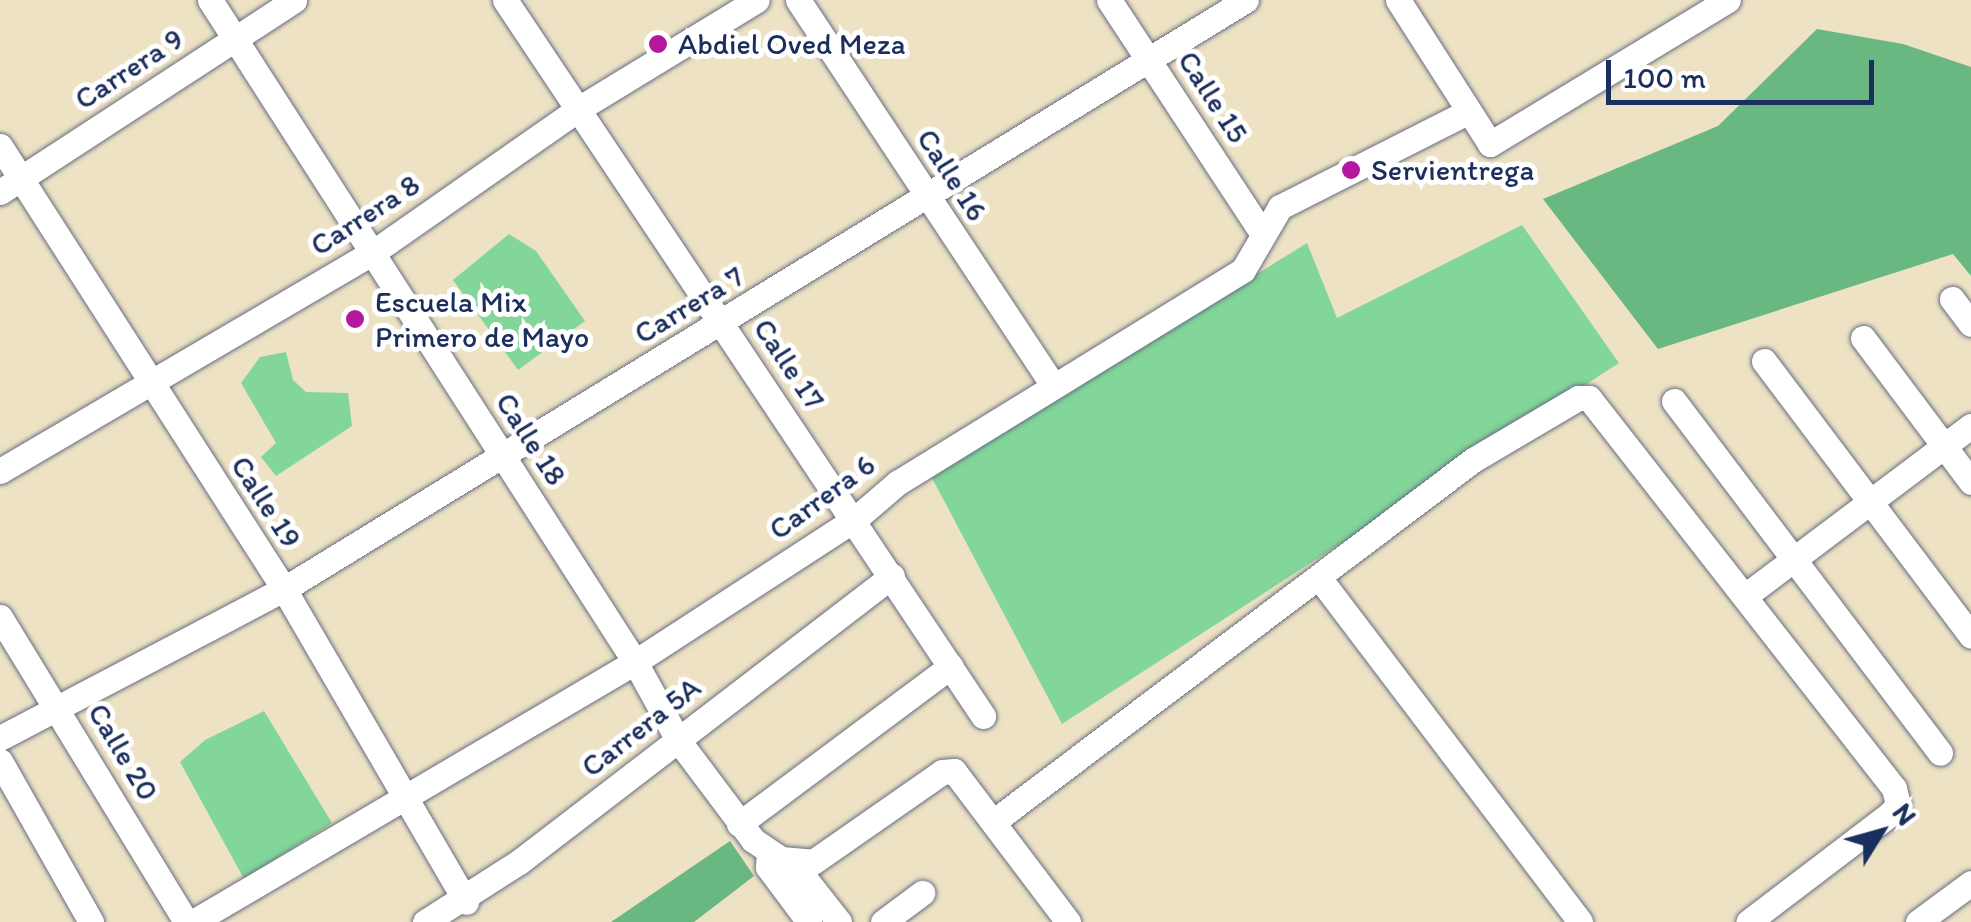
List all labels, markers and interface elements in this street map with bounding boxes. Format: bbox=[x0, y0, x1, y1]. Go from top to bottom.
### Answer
street label: Carrera 9 bbox=[68, 21, 190, 117]
place label: Abdiel Oved Meza bbox=[678, 26, 905, 62]
marker: Abdiel Oved Meza bbox=[647, 33, 669, 55]
scale bar bbox=[1611, 40, 1878, 102]
street label: Calle 15 bbox=[1170, 44, 1256, 150]
text: 100 m bbox=[1623, 59, 1706, 96]
street label: Calle 16 bbox=[909, 122, 995, 228]
place label: Servientrega bbox=[1371, 152, 1534, 188]
marker: Servientrega bbox=[1340, 159, 1362, 181]
street label: Carrera 8 bbox=[304, 166, 426, 264]
street label: Carrera 7 bbox=[628, 258, 750, 352]
place label: Escuela Mix Primero de Mayo bbox=[375, 284, 590, 354]
marker: Escuela Mix Primero de Mayo bbox=[344, 308, 366, 330]
street label: Calle 17 bbox=[746, 312, 832, 416]
street label: Calle 18 bbox=[488, 386, 574, 492]
street label: Carrera 6 bbox=[762, 446, 882, 548]
street label: Calle 19 bbox=[223, 449, 309, 555]
street label: Carrera 5A bbox=[574, 669, 708, 785]
street label: Calle 20 bbox=[80, 697, 166, 807]
north arrow bbox=[1831, 782, 1931, 882]
text: N bbox=[1886, 796, 1924, 832]

